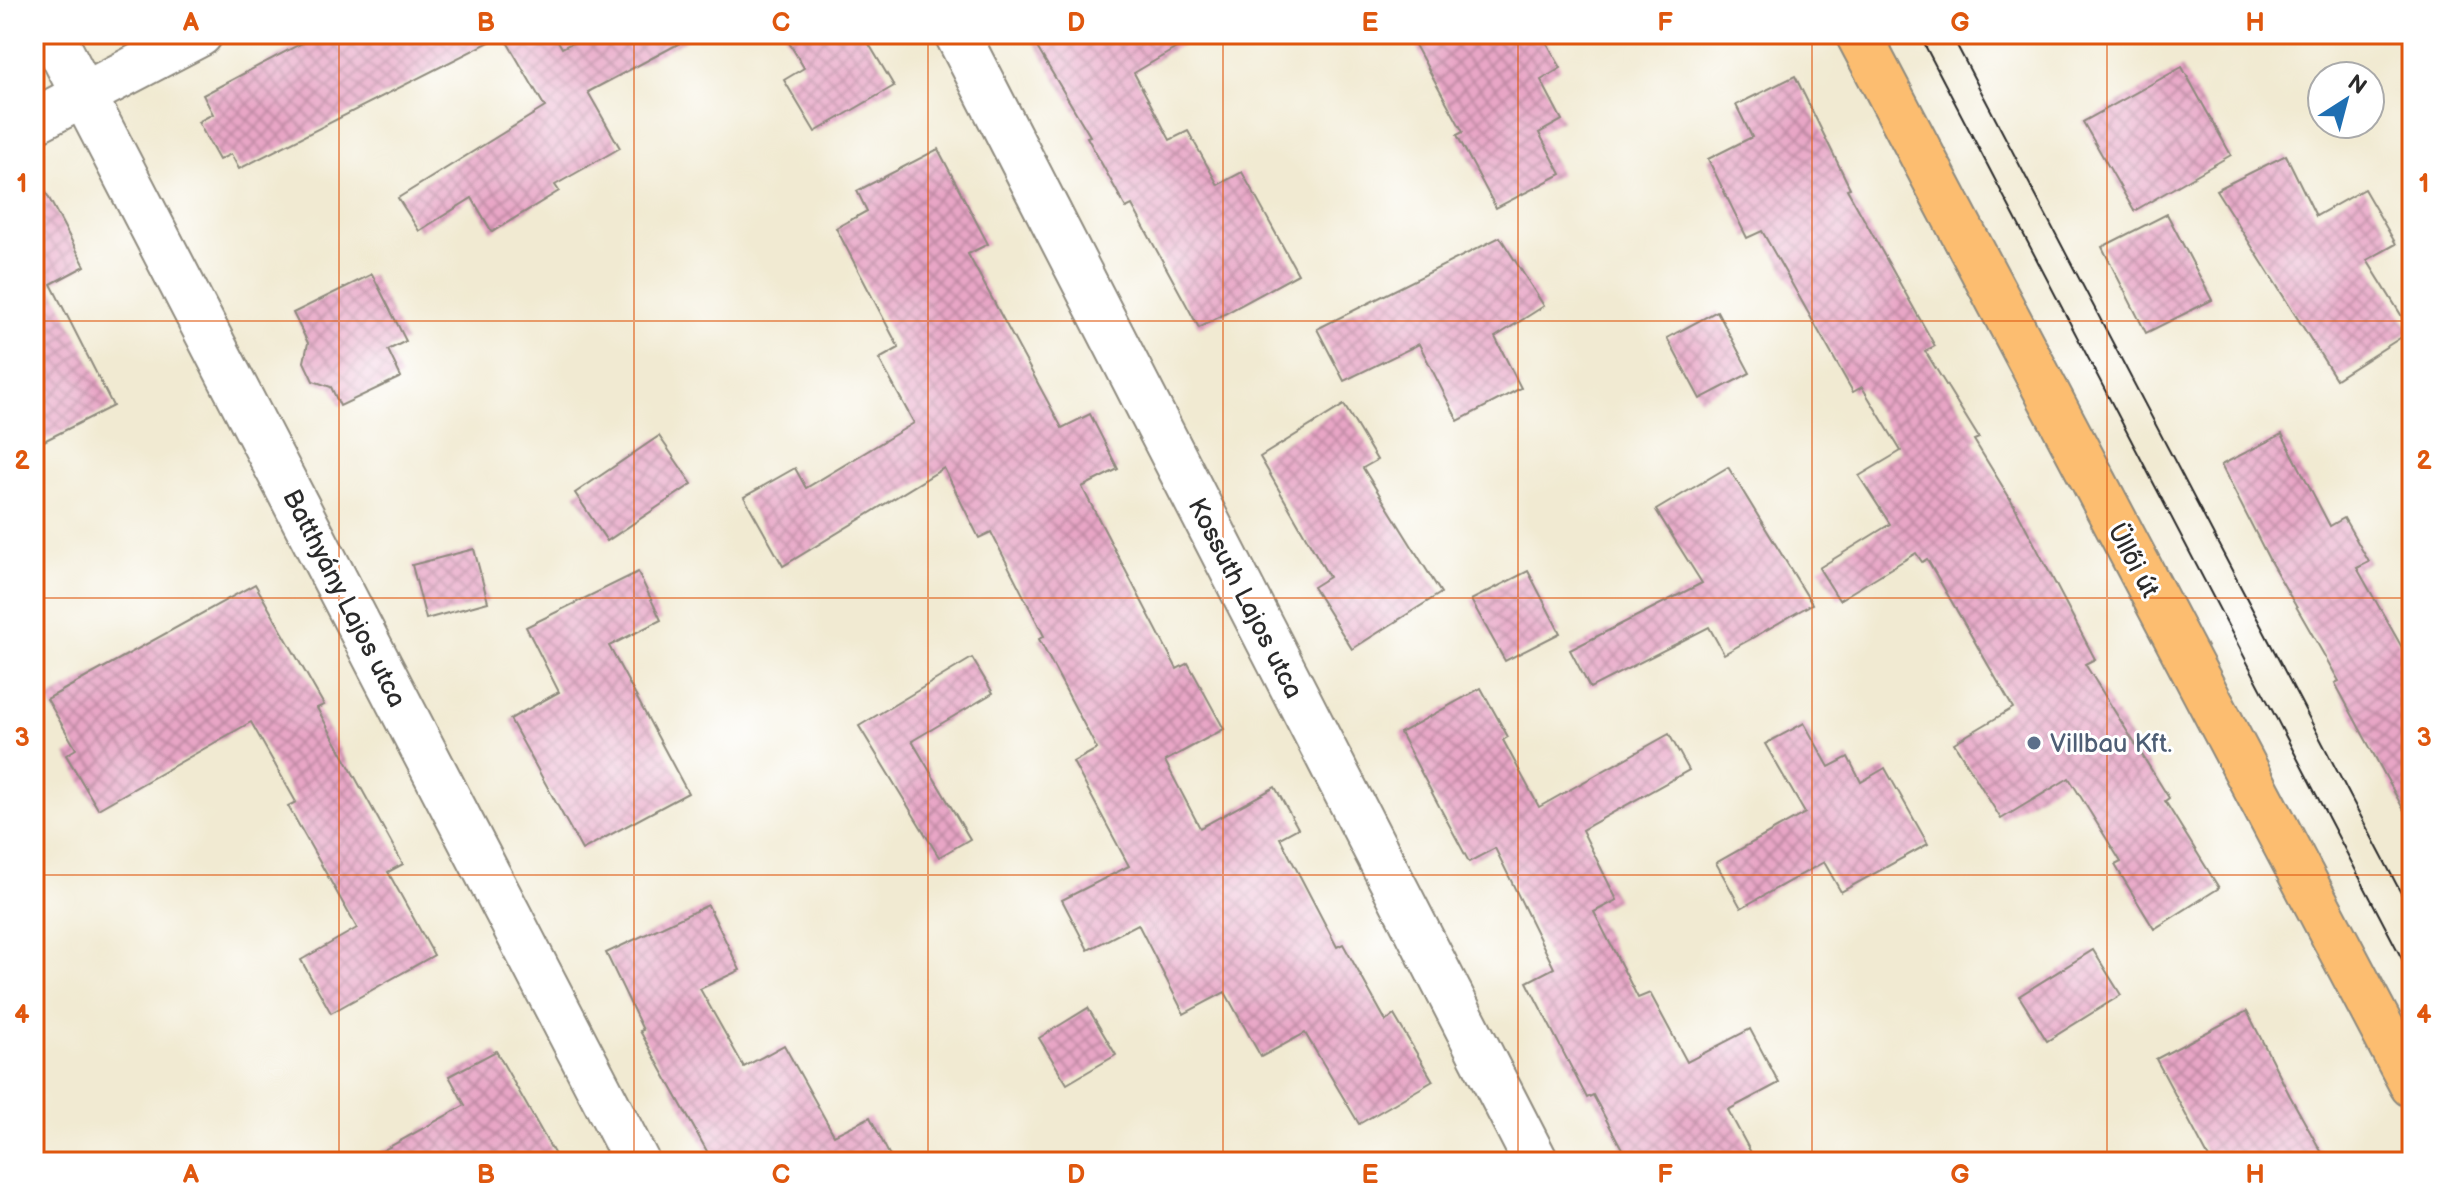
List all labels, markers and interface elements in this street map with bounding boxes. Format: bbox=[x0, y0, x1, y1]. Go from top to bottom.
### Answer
text: A bbox=[182, 8, 199, 39]
text: B bbox=[477, 8, 495, 39]
text: C bbox=[772, 8, 790, 39]
text: D bbox=[1067, 8, 1085, 39]
text: E bbox=[1362, 8, 1379, 39]
text: F bbox=[1657, 8, 1673, 39]
text: G bbox=[1950, 8, 1970, 39]
text: H bbox=[2245, 8, 2265, 39]
north arrow bbox=[2306, 60, 2386, 140]
text: N bbox=[2342, 69, 2371, 101]
text: 1 bbox=[17, 169, 27, 200]
text: 1 bbox=[2419, 169, 2429, 200]
text: 2 bbox=[14, 446, 30, 477]
text: 2 bbox=[2416, 446, 2432, 477]
street label: Batthyány Lajos utca bbox=[275, 485, 412, 713]
street label: Kossuth Lajos utca bbox=[1181, 493, 1309, 704]
street label: Üllői út bbox=[2100, 518, 2166, 603]
text: 3 bbox=[14, 723, 30, 754]
text: 3 bbox=[2416, 723, 2432, 754]
place label: Villbau Kft. bbox=[2050, 729, 2172, 760]
marker: Villbau Kft. bbox=[2025, 734, 2043, 752]
text: 4 bbox=[14, 1000, 30, 1031]
text: 4 bbox=[2416, 1000, 2432, 1031]
text: A bbox=[182, 1160, 199, 1191]
text: B bbox=[477, 1160, 495, 1191]
text: C bbox=[772, 1160, 790, 1191]
text: D bbox=[1067, 1160, 1085, 1191]
text: E bbox=[1362, 1160, 1379, 1191]
text: F bbox=[1657, 1160, 1673, 1191]
text: G bbox=[1950, 1160, 1970, 1191]
text: H bbox=[2245, 1160, 2265, 1191]

